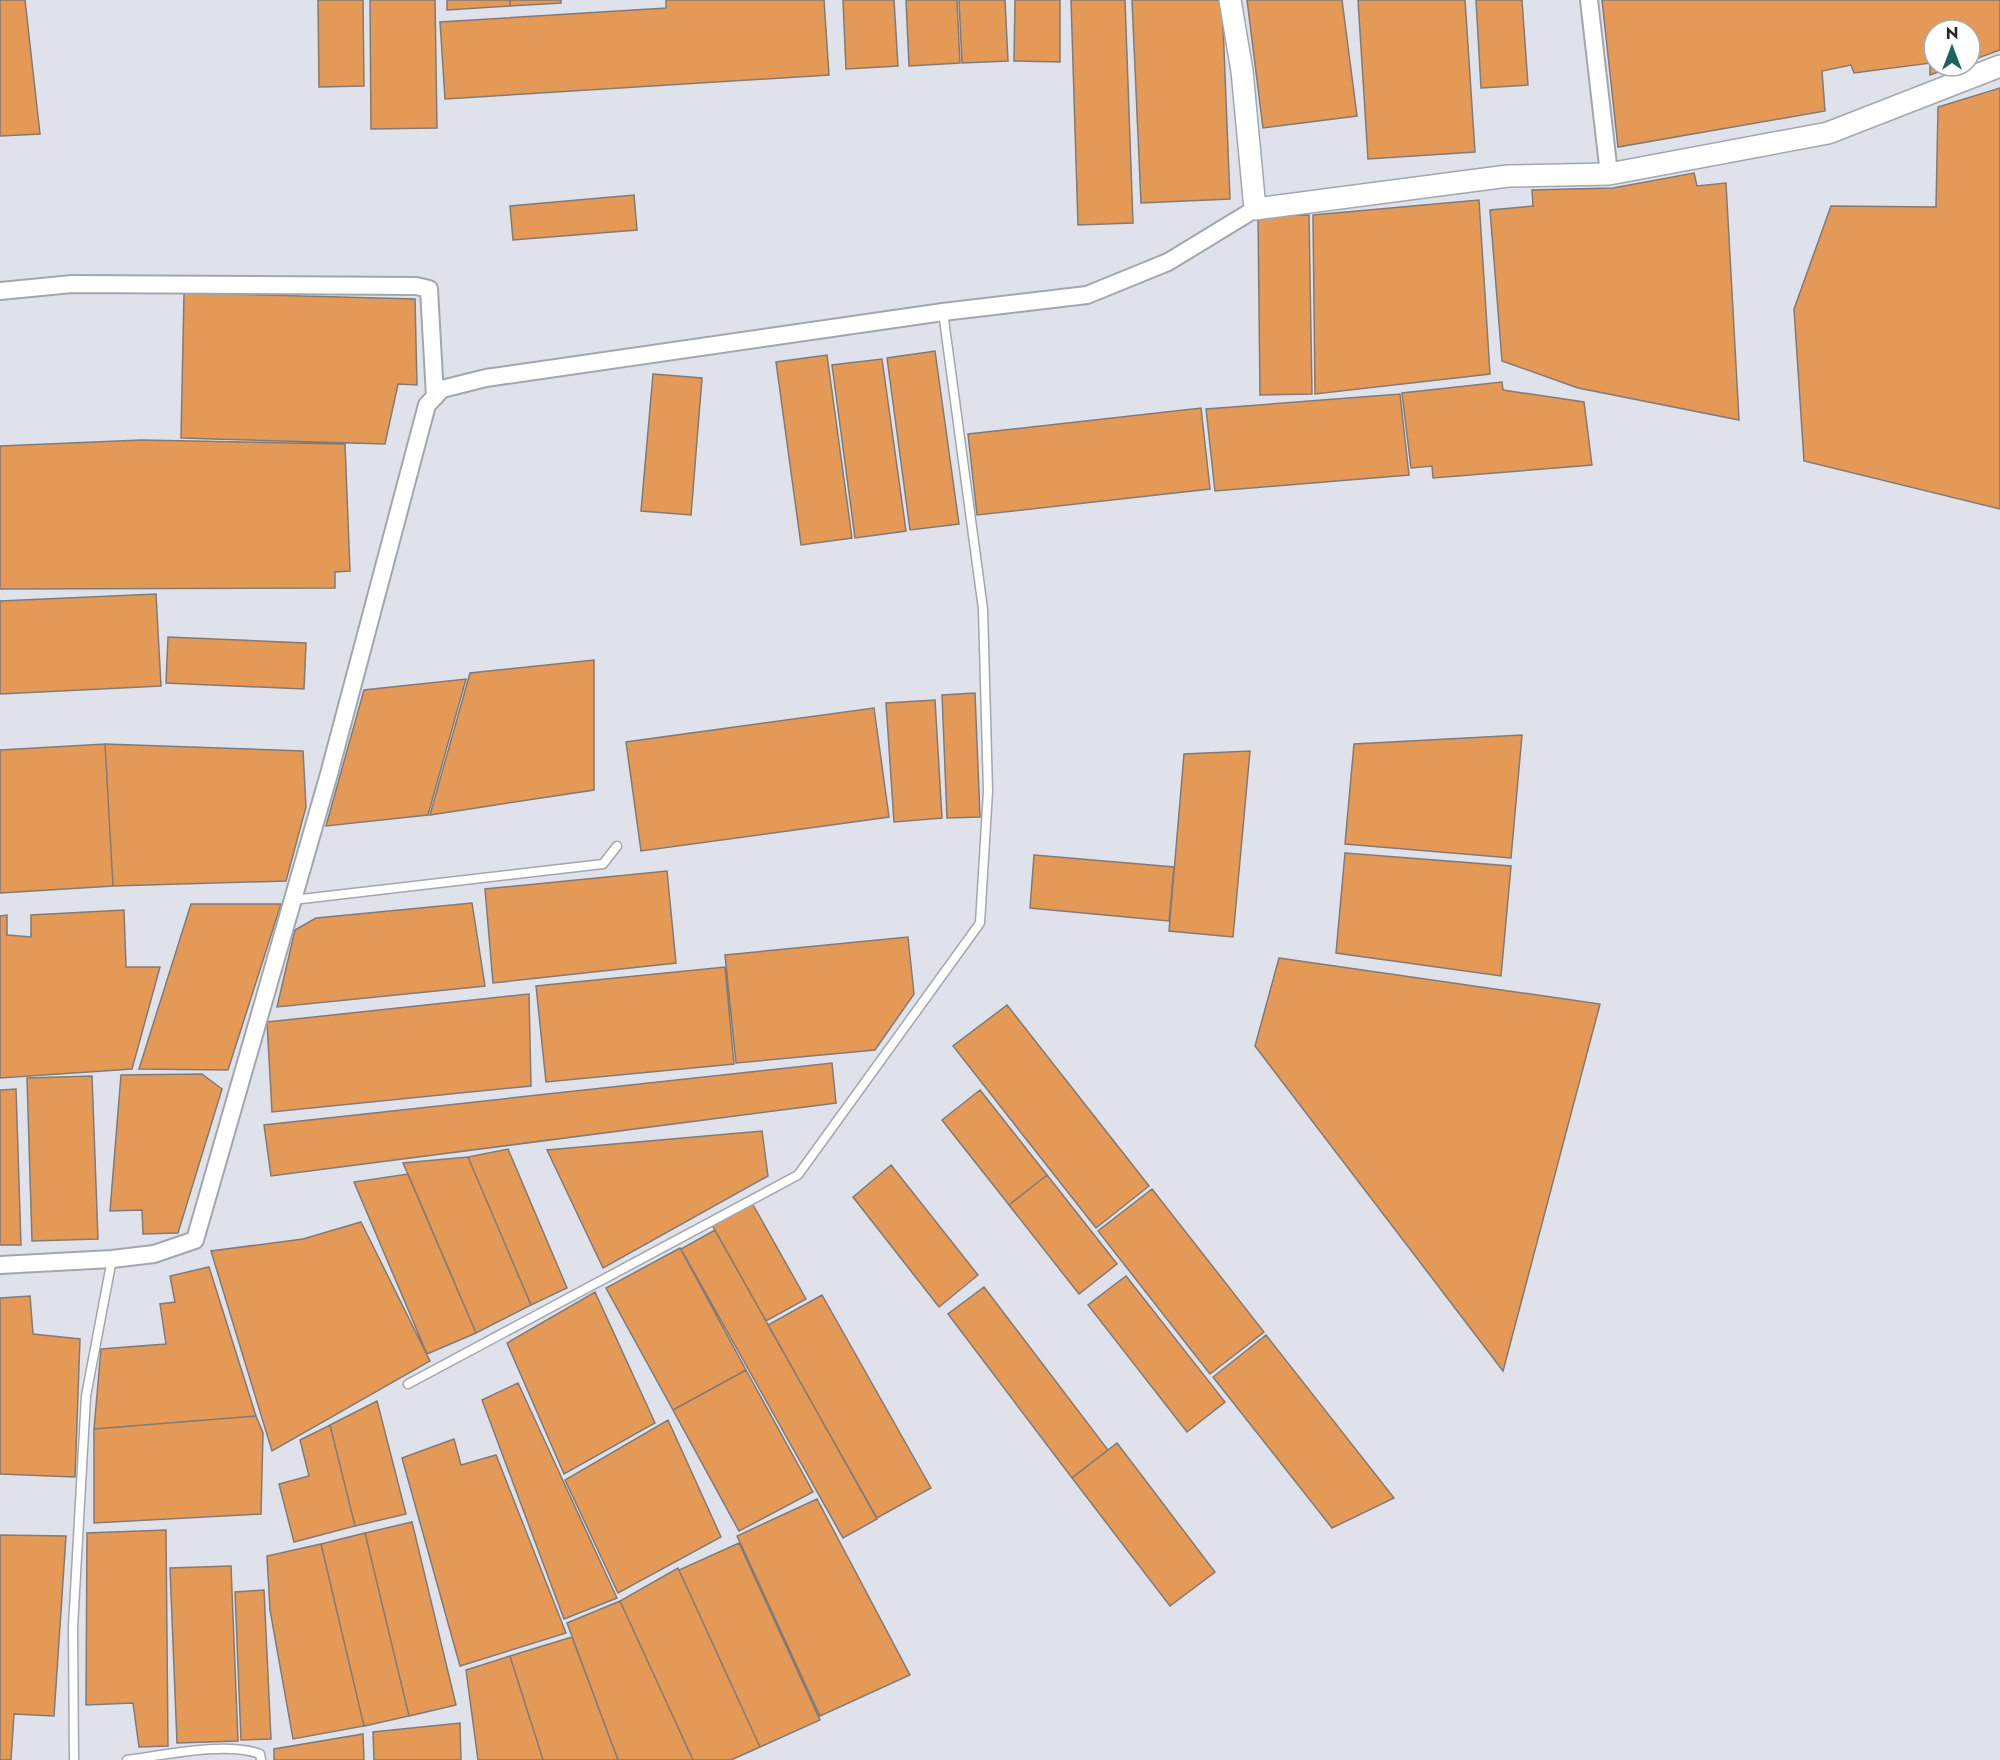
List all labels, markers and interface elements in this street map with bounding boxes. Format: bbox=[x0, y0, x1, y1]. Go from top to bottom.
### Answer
north arrow bbox=[1922, 18, 1982, 78]
text: N bbox=[1946, 22, 1958, 45]

